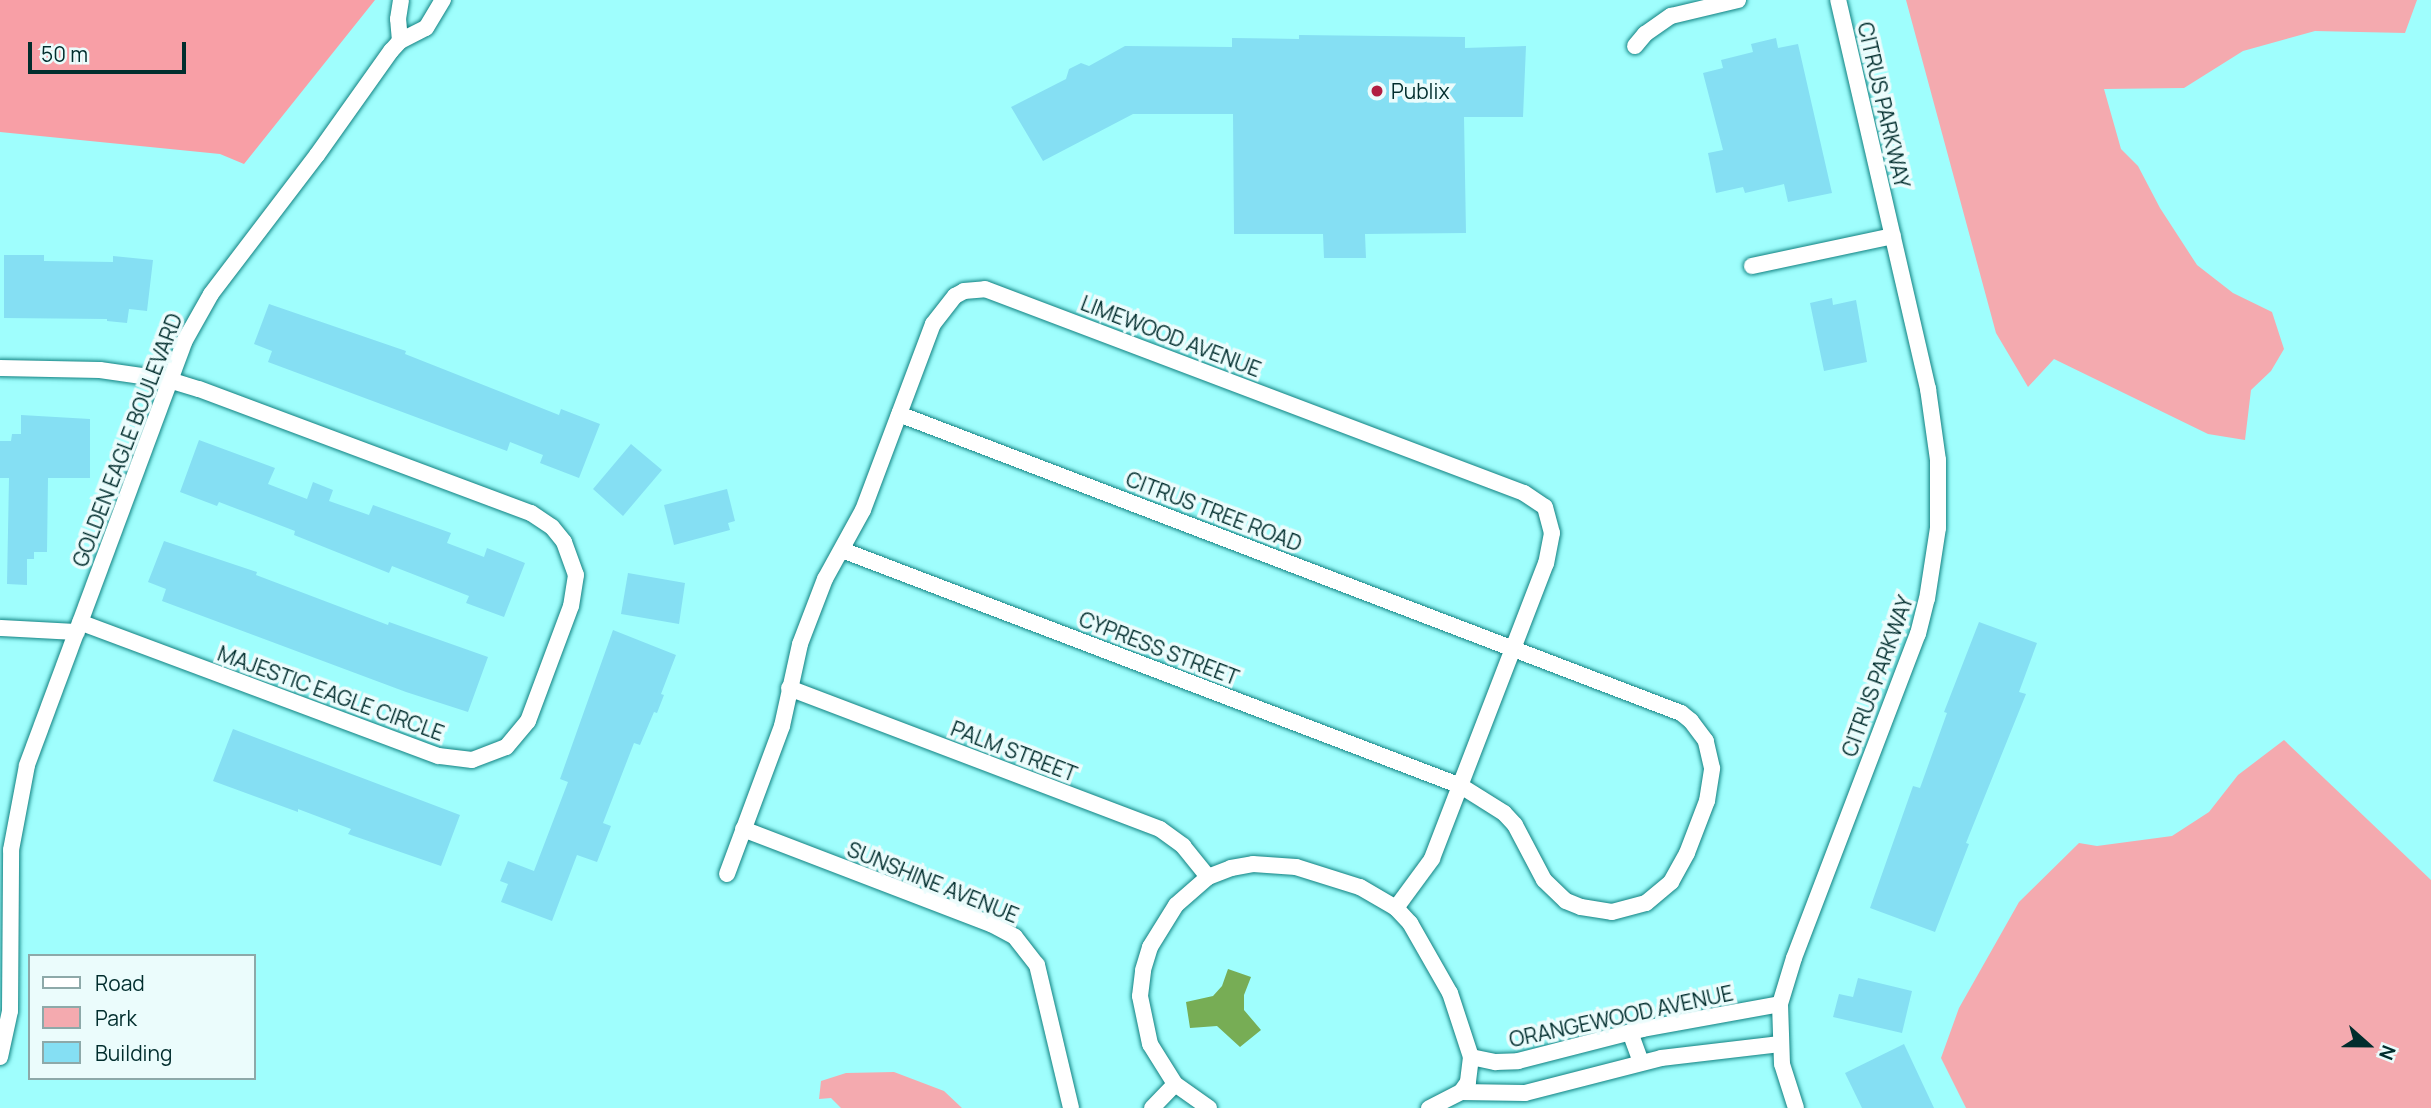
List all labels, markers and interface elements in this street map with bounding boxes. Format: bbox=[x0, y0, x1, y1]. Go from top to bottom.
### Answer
street label: CITRUS PARKWAY bbox=[1853, 20, 1915, 190]
scale bar bbox=[32, 28, 189, 72]
text: 50 m bbox=[41, 40, 88, 68]
place label: Publix bbox=[1391, 78, 1449, 104]
marker: Publix bbox=[1369, 83, 1385, 99]
street label: LIMEWOOD AVENUE bbox=[1077, 290, 1265, 382]
street label: GOLDEN EAGLE BOULEVARD bbox=[67, 310, 187, 570]
street label: CITRUS TREE ROAD bbox=[1123, 466, 1305, 556]
street label: CITRUS PARKWAY bbox=[1836, 592, 1918, 760]
street label: CYPRESS STREET bbox=[1076, 606, 1242, 690]
street label: MAJESTIC EAGLE CIRCLE bbox=[214, 640, 448, 746]
street label: PALM STREET bbox=[948, 715, 1080, 787]
street label: SUNSHINE AVENUE bbox=[844, 836, 1022, 928]
legend bbox=[28, 954, 256, 1080]
text: Road bbox=[95, 969, 145, 997]
street label: ORANGEWOOD AVENUE bbox=[1507, 980, 1735, 1052]
text: Park bbox=[95, 1004, 137, 1032]
north arrow bbox=[2333, 1010, 2403, 1080]
text: Building bbox=[95, 1039, 172, 1067]
text: N bbox=[2373, 1041, 2402, 1064]

